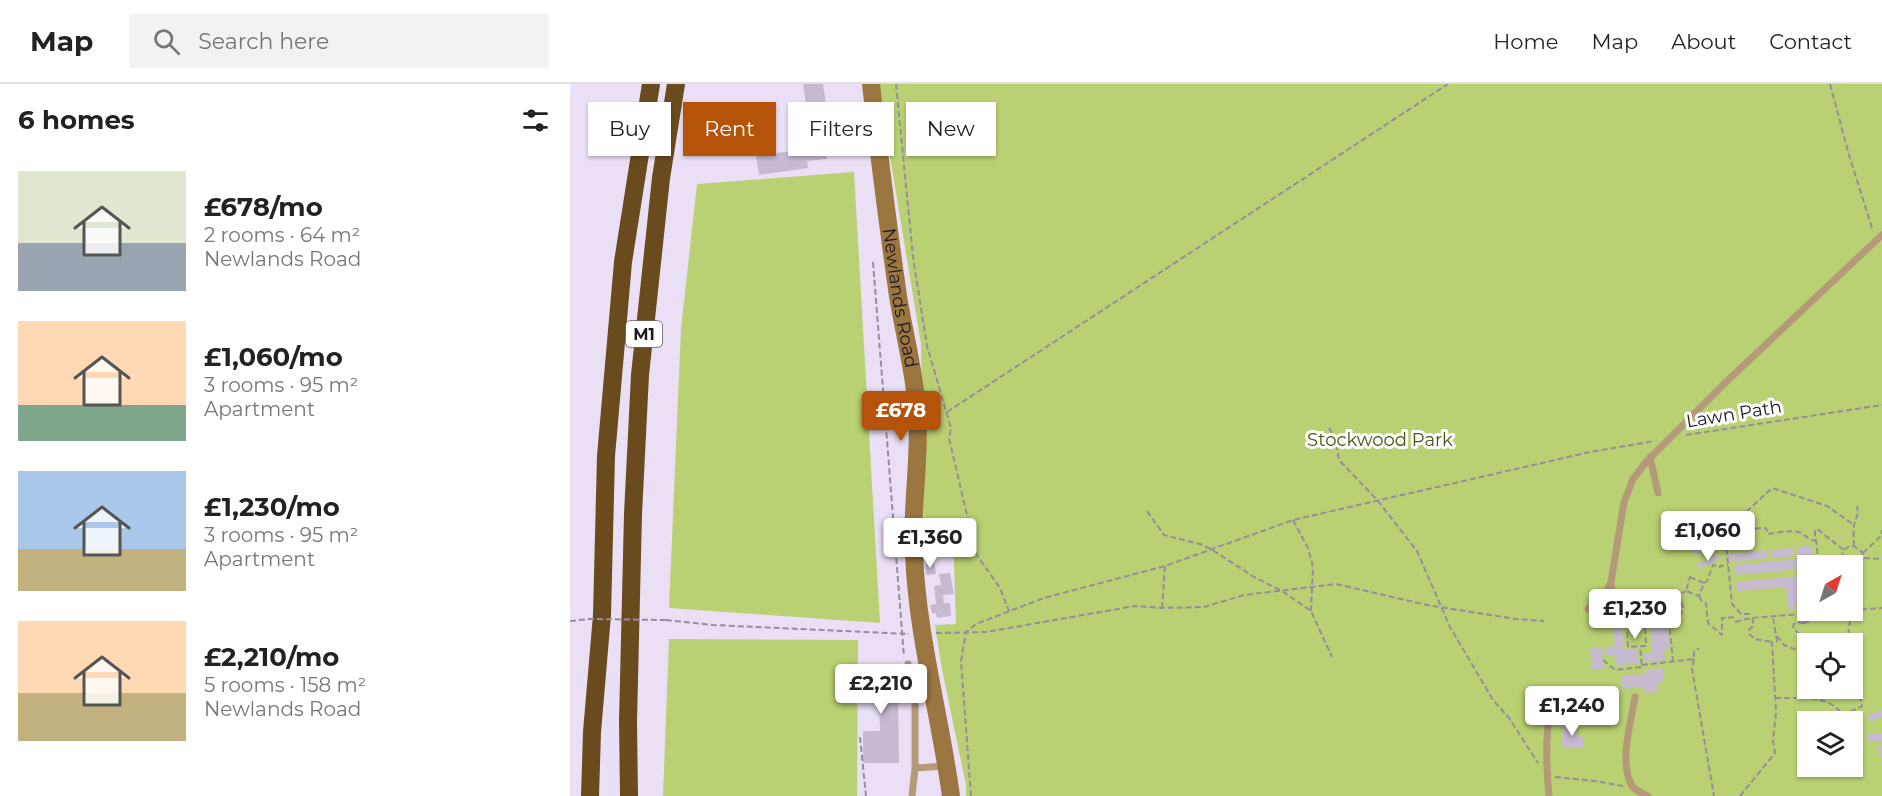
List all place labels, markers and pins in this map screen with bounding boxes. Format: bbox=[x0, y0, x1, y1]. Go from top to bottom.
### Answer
pin: £678 bbox=[865, 391, 937, 442]
pin: £1,060 bbox=[1659, 511, 1757, 562]
pin: £1,360 bbox=[881, 518, 979, 569]
pin: £1,230 bbox=[1586, 589, 1684, 640]
pin: £2,210 bbox=[832, 664, 930, 715]
pin: £1,240 bbox=[1523, 686, 1621, 737]

